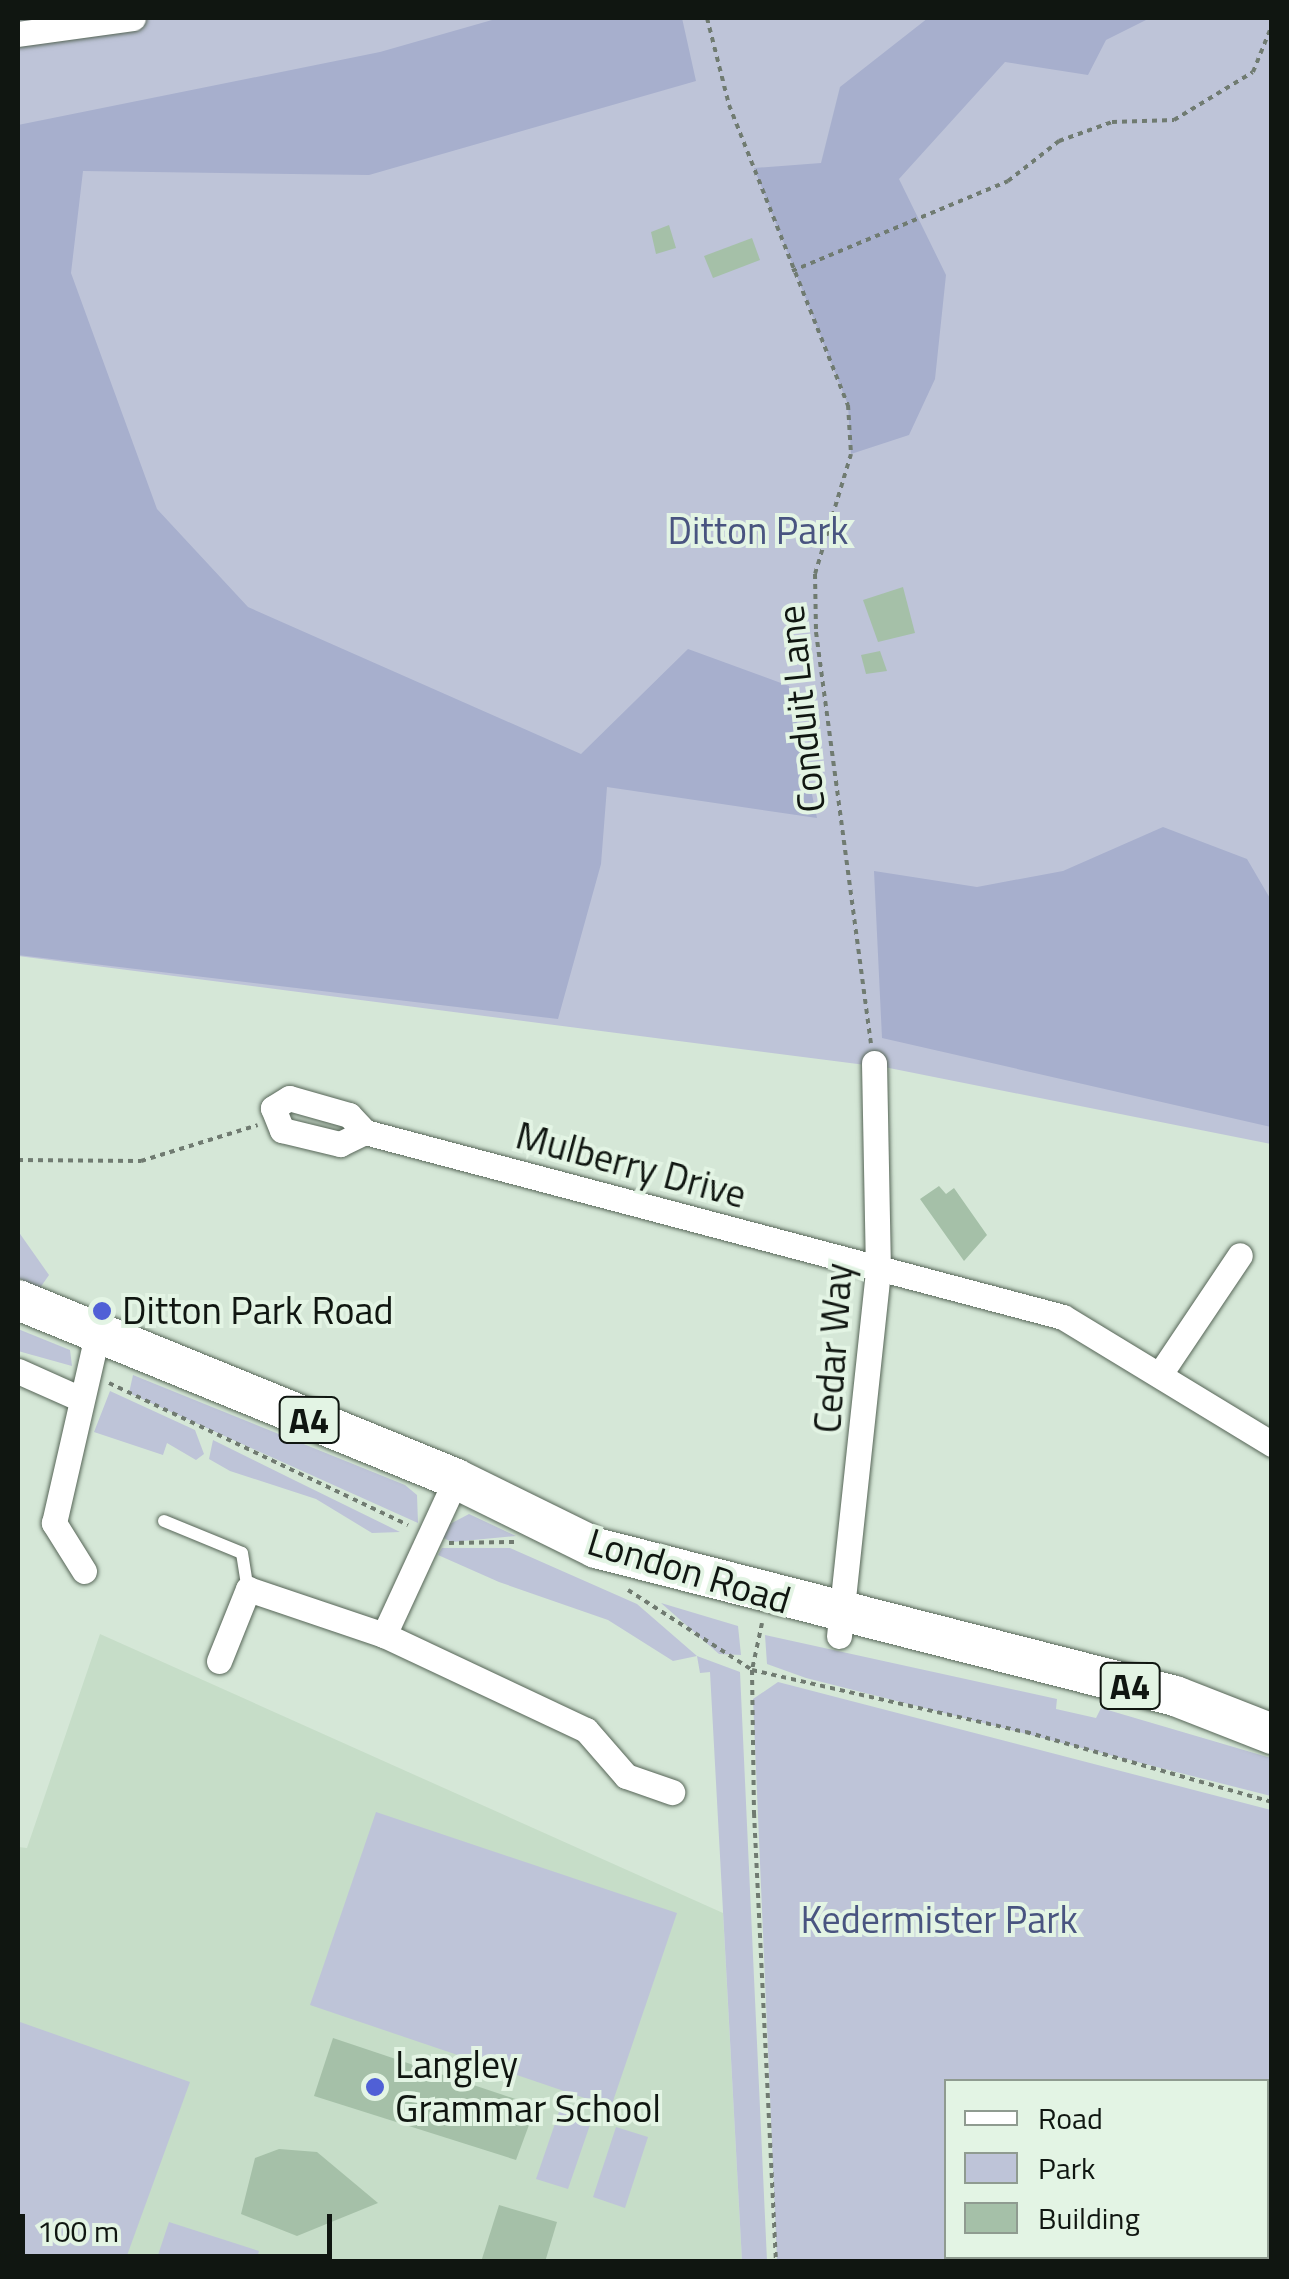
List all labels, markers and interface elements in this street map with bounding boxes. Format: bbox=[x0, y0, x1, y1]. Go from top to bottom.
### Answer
park label: Ditton Park bbox=[667, 508, 849, 554]
street label: Conduit Lane bbox=[767, 603, 835, 815]
street label: Mulberry Drive bbox=[511, 1112, 751, 1218]
street label: Cedar Way bbox=[804, 1261, 862, 1435]
place label: Ditton Park Road bbox=[122, 1288, 394, 1334]
marker: Ditton Park Road bbox=[91, 1300, 113, 1322]
road number: A4 bbox=[276, 1390, 342, 1450]
street label: London Road bbox=[582, 1519, 796, 1623]
road number: A4 bbox=[1098, 1656, 1162, 1716]
park label: Kedermister Park bbox=[800, 1897, 1078, 1943]
place label: Langley Grammar School bbox=[395, 2042, 661, 2132]
marker: Langley Grammar School bbox=[364, 2076, 386, 2098]
legend bbox=[944, 2079, 1269, 2259]
text: Road bbox=[1038, 2095, 1103, 2141]
text: Park bbox=[1038, 2145, 1095, 2191]
scale bar bbox=[25, 2194, 338, 2256]
text: Building bbox=[1038, 2195, 1140, 2241]
text: 100 m bbox=[37, 2208, 119, 2254]

